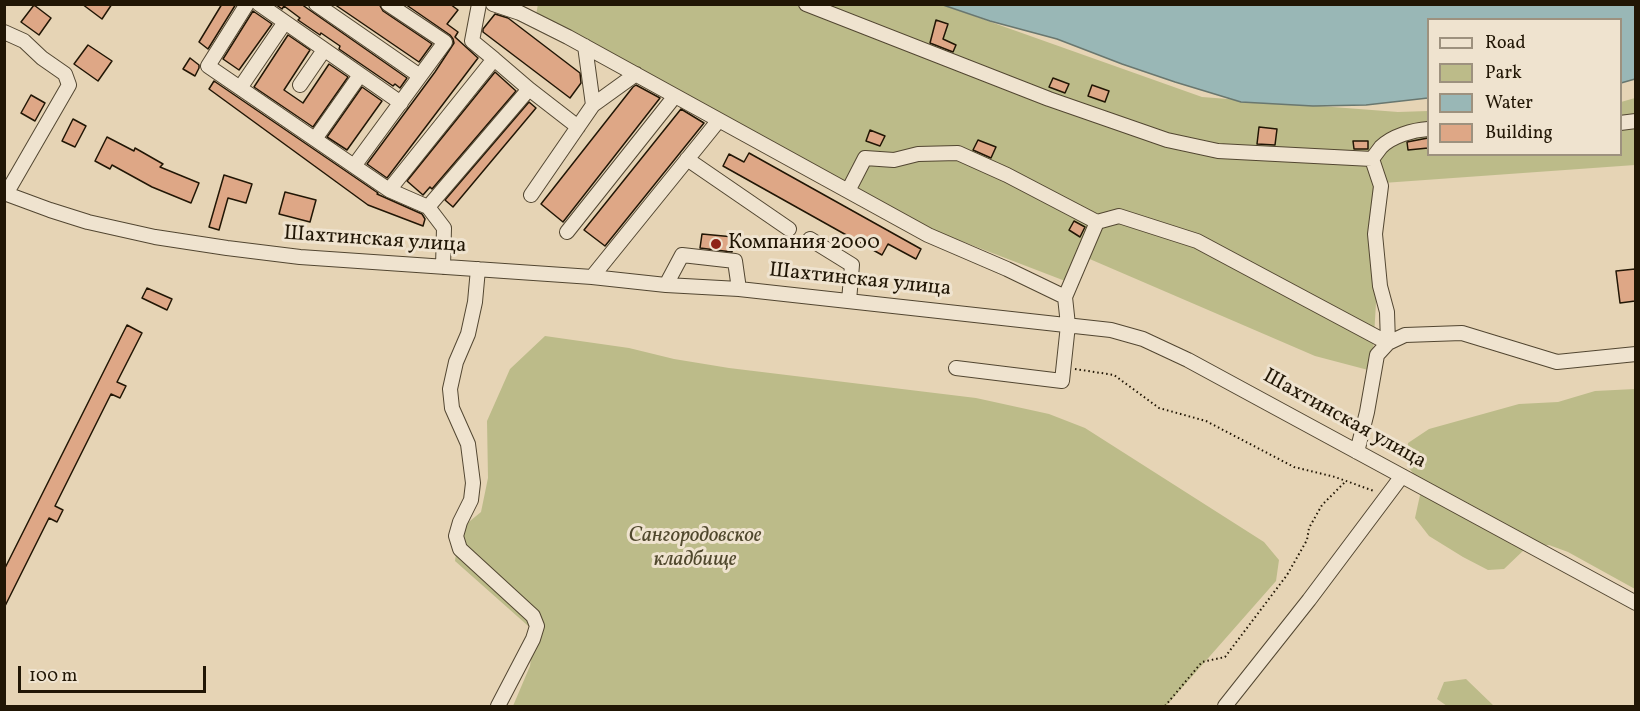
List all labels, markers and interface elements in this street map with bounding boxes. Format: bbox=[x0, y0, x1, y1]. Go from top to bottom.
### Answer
legend bbox=[1427, 18, 1622, 156]
text: Road bbox=[1485, 31, 1526, 56]
text: Park bbox=[1485, 61, 1522, 86]
text: Water bbox=[1485, 91, 1533, 116]
text: Building bbox=[1485, 121, 1553, 146]
street label: Шахтинская улица bbox=[283, 222, 467, 260]
place label: Компания 2000 bbox=[728, 231, 880, 257]
marker: Компания 2000 bbox=[709, 237, 723, 251]
street label: Шахтинская улица bbox=[768, 259, 952, 303]
street label: Шахтинская улица bbox=[1258, 365, 1430, 475]
park label: Сангородовское кладбище bbox=[629, 524, 761, 574]
scale bar bbox=[21, 654, 208, 692]
text: 100 m bbox=[29, 664, 78, 689]

